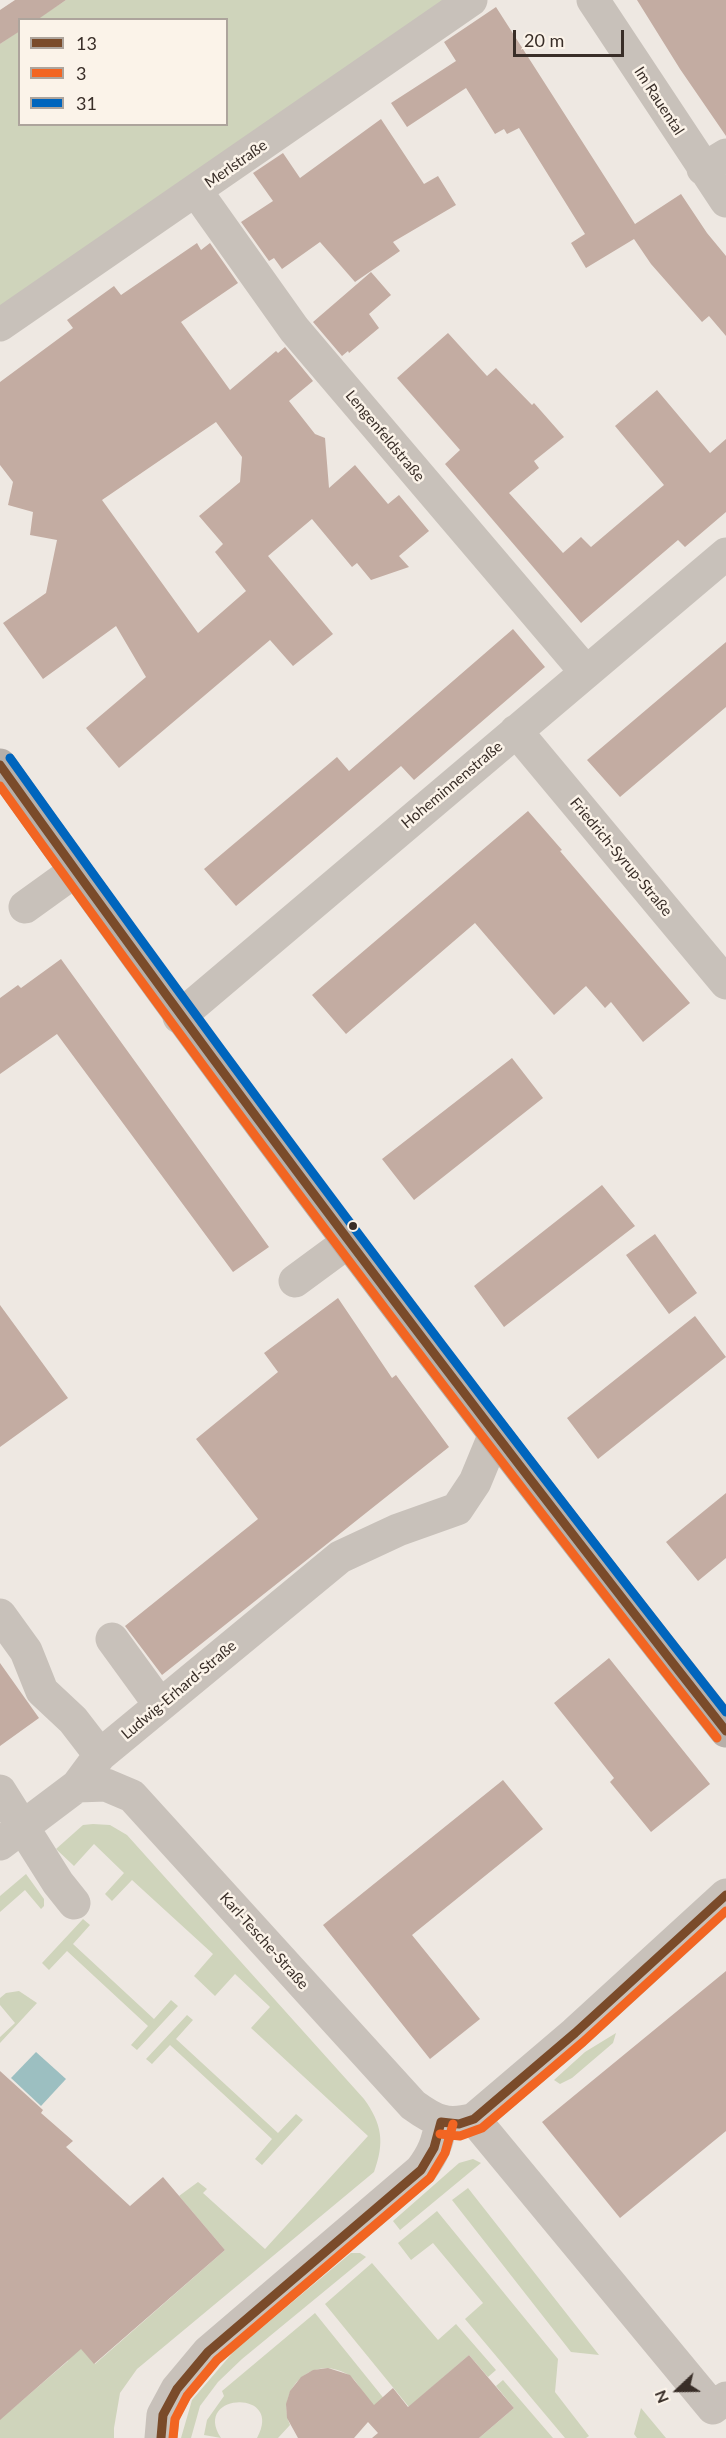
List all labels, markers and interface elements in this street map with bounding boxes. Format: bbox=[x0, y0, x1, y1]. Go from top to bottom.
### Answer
legend bbox=[18, 18, 228, 126]
scale bar bbox=[516, 18, 627, 56]
text: 20 m bbox=[524, 29, 564, 51]
text: 13 bbox=[76, 32, 97, 54]
text: 3 bbox=[76, 62, 86, 84]
street label: Im Rauental bbox=[630, 63, 688, 139]
text: 31 bbox=[76, 92, 97, 114]
street label: Merlstraße bbox=[201, 136, 271, 192]
street label: Lengenfeldstraße bbox=[342, 387, 428, 485]
street label: Hoheminnenstraße bbox=[398, 738, 506, 832]
street label: Friedrich-Syrup-Straße bbox=[566, 794, 676, 920]
unlabelled marker bbox=[347, 1220, 359, 1232]
street label: Ludwig-Erhard-Straße bbox=[118, 1637, 240, 1743]
street label: Karl-Tesche-Straße bbox=[216, 1889, 312, 1993]
north arrow bbox=[648, 2360, 708, 2420]
text: N bbox=[650, 2388, 672, 2406]

